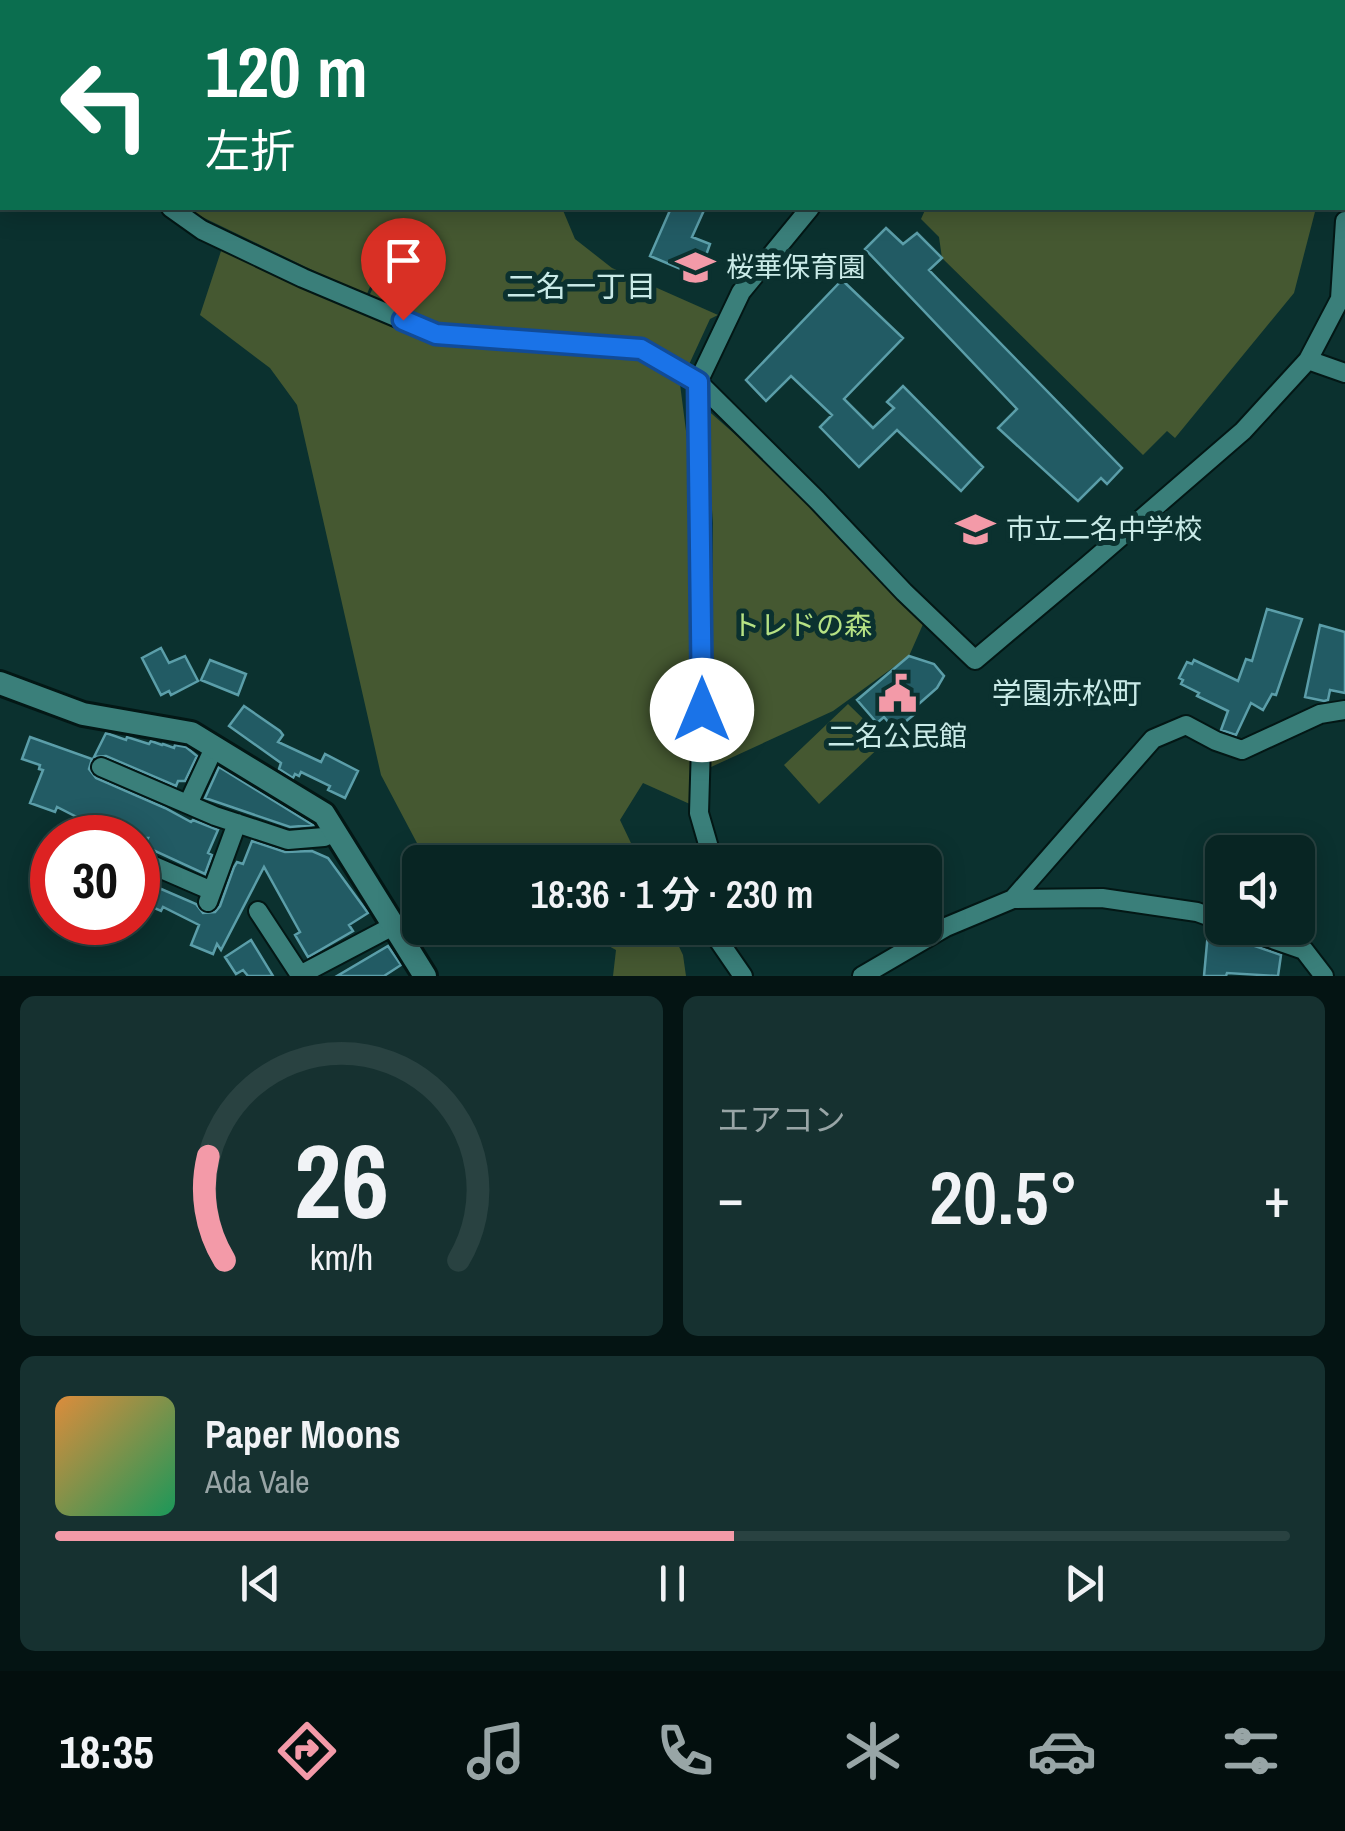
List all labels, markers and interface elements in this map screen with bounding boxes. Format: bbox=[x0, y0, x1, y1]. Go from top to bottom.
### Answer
text: 120 m bbox=[205, 25, 368, 119]
icon: left bbox=[40, 40, 170, 170]
text: 左折 bbox=[205, 120, 295, 181]
pin bbox=[361, 218, 446, 321]
icon: arrive bbox=[376, 233, 431, 288]
school or university icon: 桜華保育園 bbox=[675, 246, 717, 288]
place label: 桜華保育園 bbox=[726, 248, 866, 286]
district label: 二名一丁目 bbox=[506, 266, 656, 306]
school or university icon: 市立二名中学校 bbox=[955, 508, 997, 550]
place label: 市立二名中学校 bbox=[1006, 510, 1202, 548]
park label: トレドの森 bbox=[732, 606, 872, 644]
position arrow bbox=[650, 658, 754, 762]
public building icon: 二名公民館 bbox=[876, 673, 918, 715]
district label: 学園赤松町 bbox=[992, 673, 1142, 713]
place label: 二名公民館 bbox=[827, 717, 967, 755]
speed limit sign: 30 bbox=[30, 815, 160, 945]
map controls bbox=[1205, 835, 1315, 945]
button: sound bbox=[1205, 835, 1315, 945]
text: 18:36 · 1 分 · 230 m bbox=[531, 869, 813, 920]
text: エアコン bbox=[718, 1098, 846, 1141]
text: 26 bbox=[294, 1110, 389, 1250]
text: 20.5° bbox=[929, 1146, 1079, 1247]
text: − bbox=[718, 1160, 744, 1234]
text: + bbox=[1264, 1160, 1290, 1234]
text: km/h bbox=[309, 1233, 373, 1281]
text: Paper Moons bbox=[205, 1409, 401, 1460]
text: Ada Vale bbox=[205, 1460, 310, 1503]
icon: previous bbox=[233, 1556, 288, 1611]
icon: pause bbox=[645, 1556, 700, 1611]
icon: next bbox=[1057, 1556, 1112, 1611]
icon: directions bbox=[272, 1716, 342, 1786]
icon: music bbox=[461, 1716, 531, 1786]
icon: phone bbox=[650, 1716, 720, 1786]
icon: climate bbox=[838, 1716, 908, 1786]
icon: car bbox=[1027, 1716, 1097, 1786]
icon: filters bbox=[1216, 1716, 1286, 1786]
text: 18:35 bbox=[59, 1721, 154, 1782]

